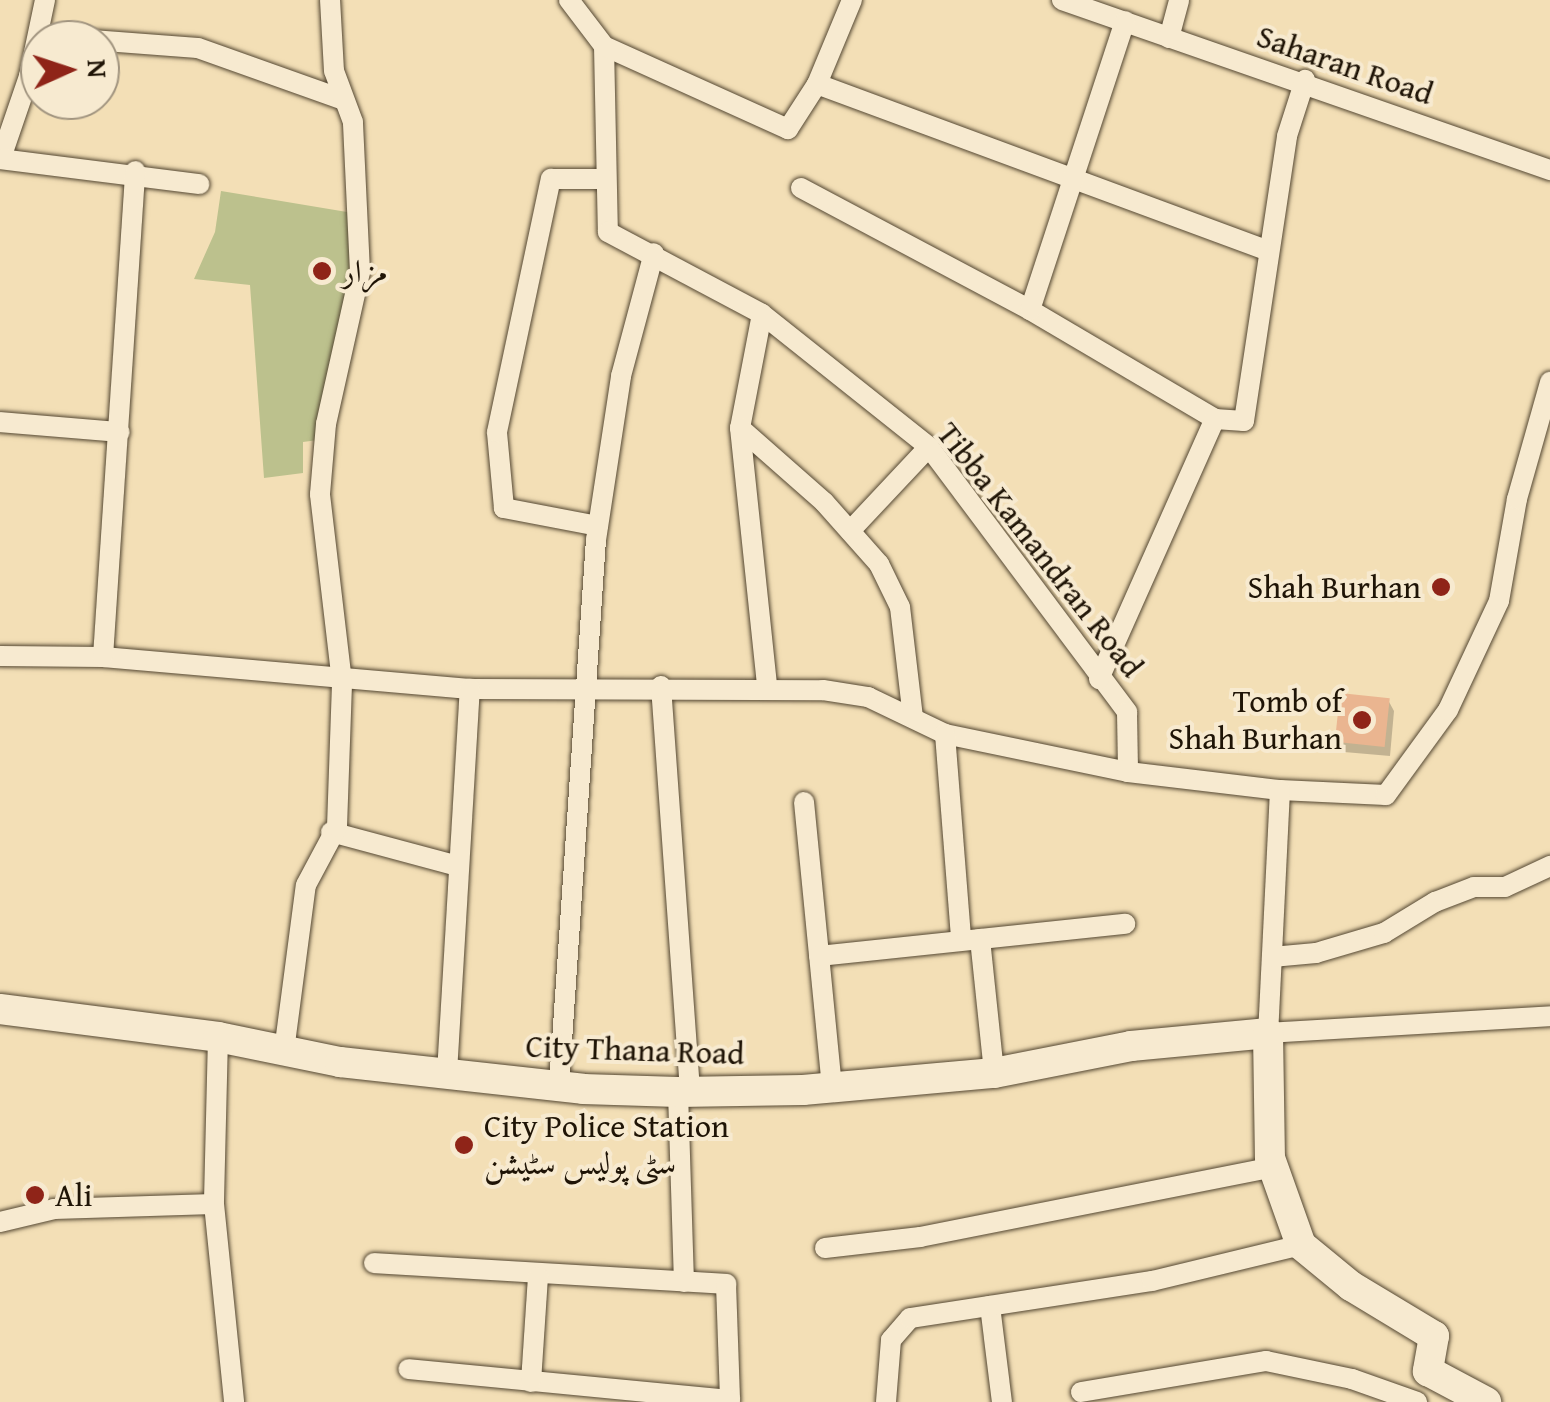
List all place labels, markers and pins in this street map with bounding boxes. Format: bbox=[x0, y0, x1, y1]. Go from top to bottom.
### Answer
place label: مزار bbox=[342, 252, 388, 290]
marker: مزار bbox=[311, 260, 333, 282]
place label: Shah Burhan bbox=[1248, 568, 1421, 606]
marker: Shah Burhan bbox=[1430, 576, 1452, 598]
place label: Tomb of Shah Burhan bbox=[1169, 683, 1342, 758]
marker: Tomb of Shah Burhan bbox=[1351, 709, 1373, 731]
place label: City Police Station سٹی پولیس سٹیشن bbox=[484, 1108, 729, 1183]
marker: City Police Station سٹی پولیس سٹیشن bbox=[453, 1134, 475, 1156]
place label: Ali bbox=[55, 1176, 92, 1214]
marker: Ali bbox=[24, 1184, 46, 1206]

